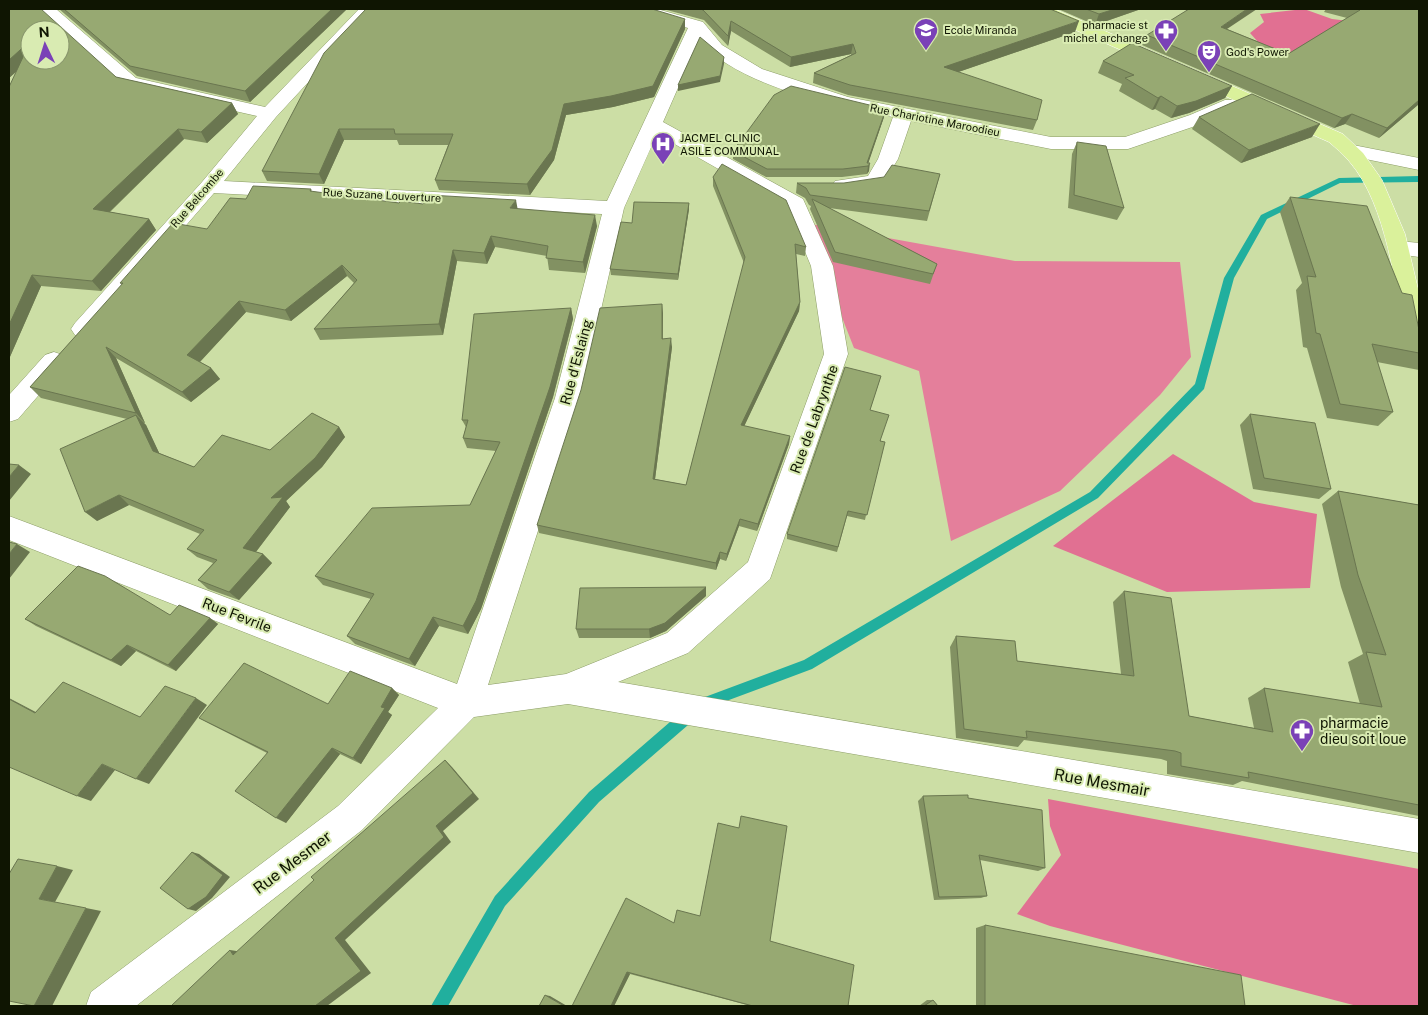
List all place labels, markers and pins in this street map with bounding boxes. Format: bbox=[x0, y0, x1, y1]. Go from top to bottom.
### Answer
school or university icon: Ecole Miranda bbox=[913, 17, 939, 51]
pharmacy icon: pharmacie st michel archange bbox=[1153, 18, 1179, 52]
place label: pharmacie st michel archange bbox=[1063, 19, 1148, 44]
place label: Ecole Miranda bbox=[944, 24, 1017, 36]
theatre icon: God's Power bbox=[1196, 39, 1222, 73]
place label: God's Power bbox=[1226, 46, 1289, 58]
hospital icon: JACMEL CLINIC ASILE COMMUNAL bbox=[650, 131, 676, 165]
place label: JACMEL CLINIC ASILE COMMUNAL bbox=[680, 132, 779, 157]
place label: pharmacie dieu soit loue bbox=[1320, 715, 1407, 747]
pharmacy icon: pharmacie dieu soit loue bbox=[1289, 718, 1315, 752]

